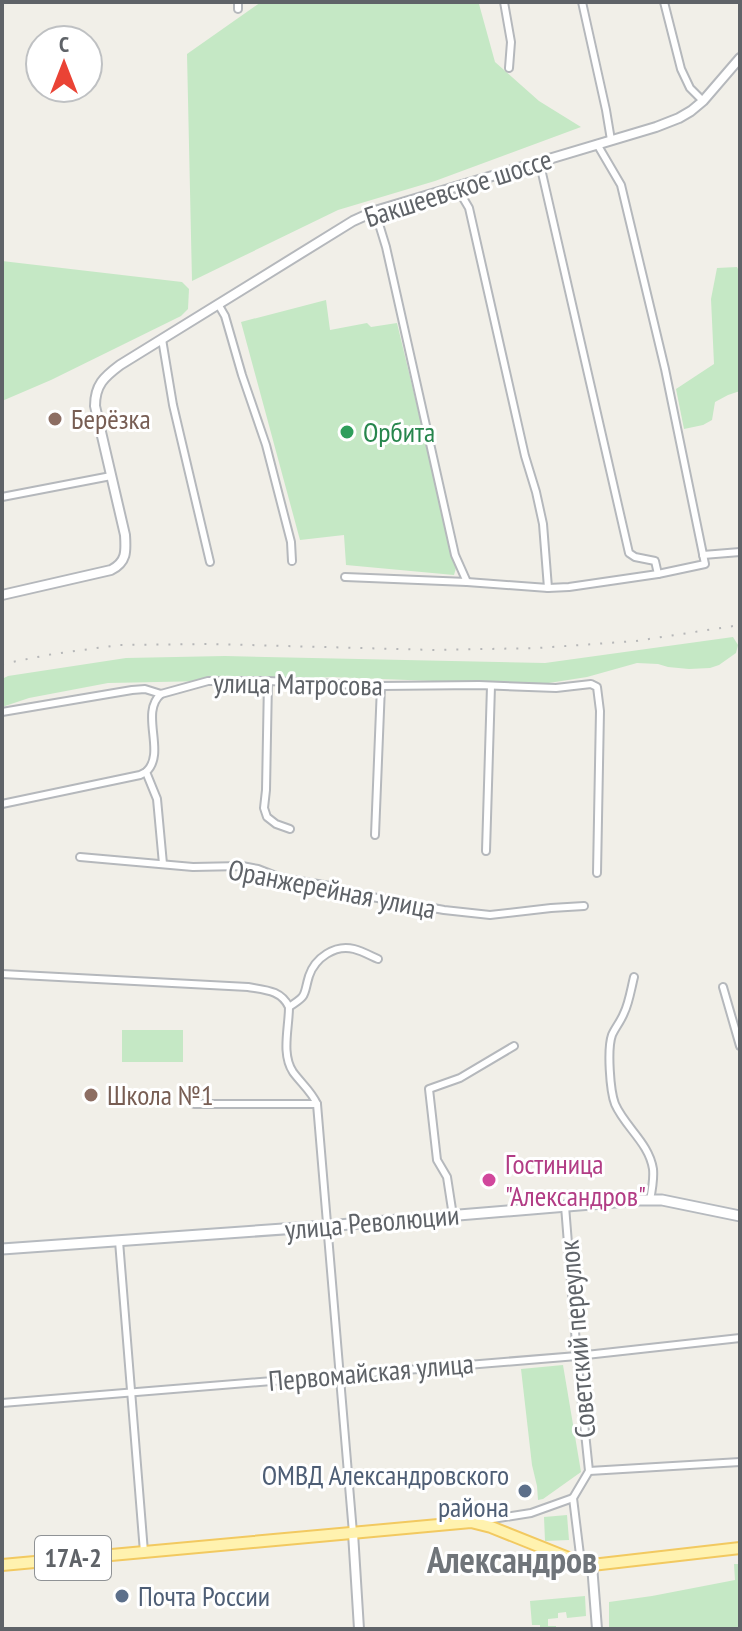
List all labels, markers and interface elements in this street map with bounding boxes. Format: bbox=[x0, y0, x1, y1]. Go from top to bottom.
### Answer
north arrow bbox=[24, 24, 104, 104]
text: С bbox=[59, 30, 69, 58]
street label: Бакшеевское шоссе bbox=[360, 140, 556, 235]
place label: Берёзка bbox=[71, 400, 151, 437]
marker: Берёзка bbox=[46, 410, 64, 428]
place label: Орбита bbox=[363, 413, 435, 450]
marker: Орбита bbox=[338, 423, 356, 441]
street label: улица Матросова bbox=[213, 664, 383, 703]
street label: Оранжерейная улица bbox=[225, 850, 439, 927]
place label: Школа №1 bbox=[107, 1076, 214, 1113]
marker: Школа №1 bbox=[82, 1086, 100, 1104]
place label: Гостиница "Александров" bbox=[505, 1145, 646, 1214]
marker: Гостиница "Александров" bbox=[480, 1171, 498, 1189]
street label: улица Революции bbox=[283, 1195, 461, 1248]
street label: Советский переулок bbox=[549, 1238, 604, 1439]
street label: Первомайская улица bbox=[267, 1344, 475, 1399]
place label: ОМВД Александровского района bbox=[262, 1456, 509, 1525]
marker: ОМВД Александровского района bbox=[516, 1482, 534, 1500]
road number: 17А-2 bbox=[35, 1536, 111, 1580]
district label: Александров bbox=[426, 1536, 597, 1583]
place label: Почта России bbox=[138, 1577, 270, 1614]
marker: Почта России bbox=[113, 1587, 131, 1605]

